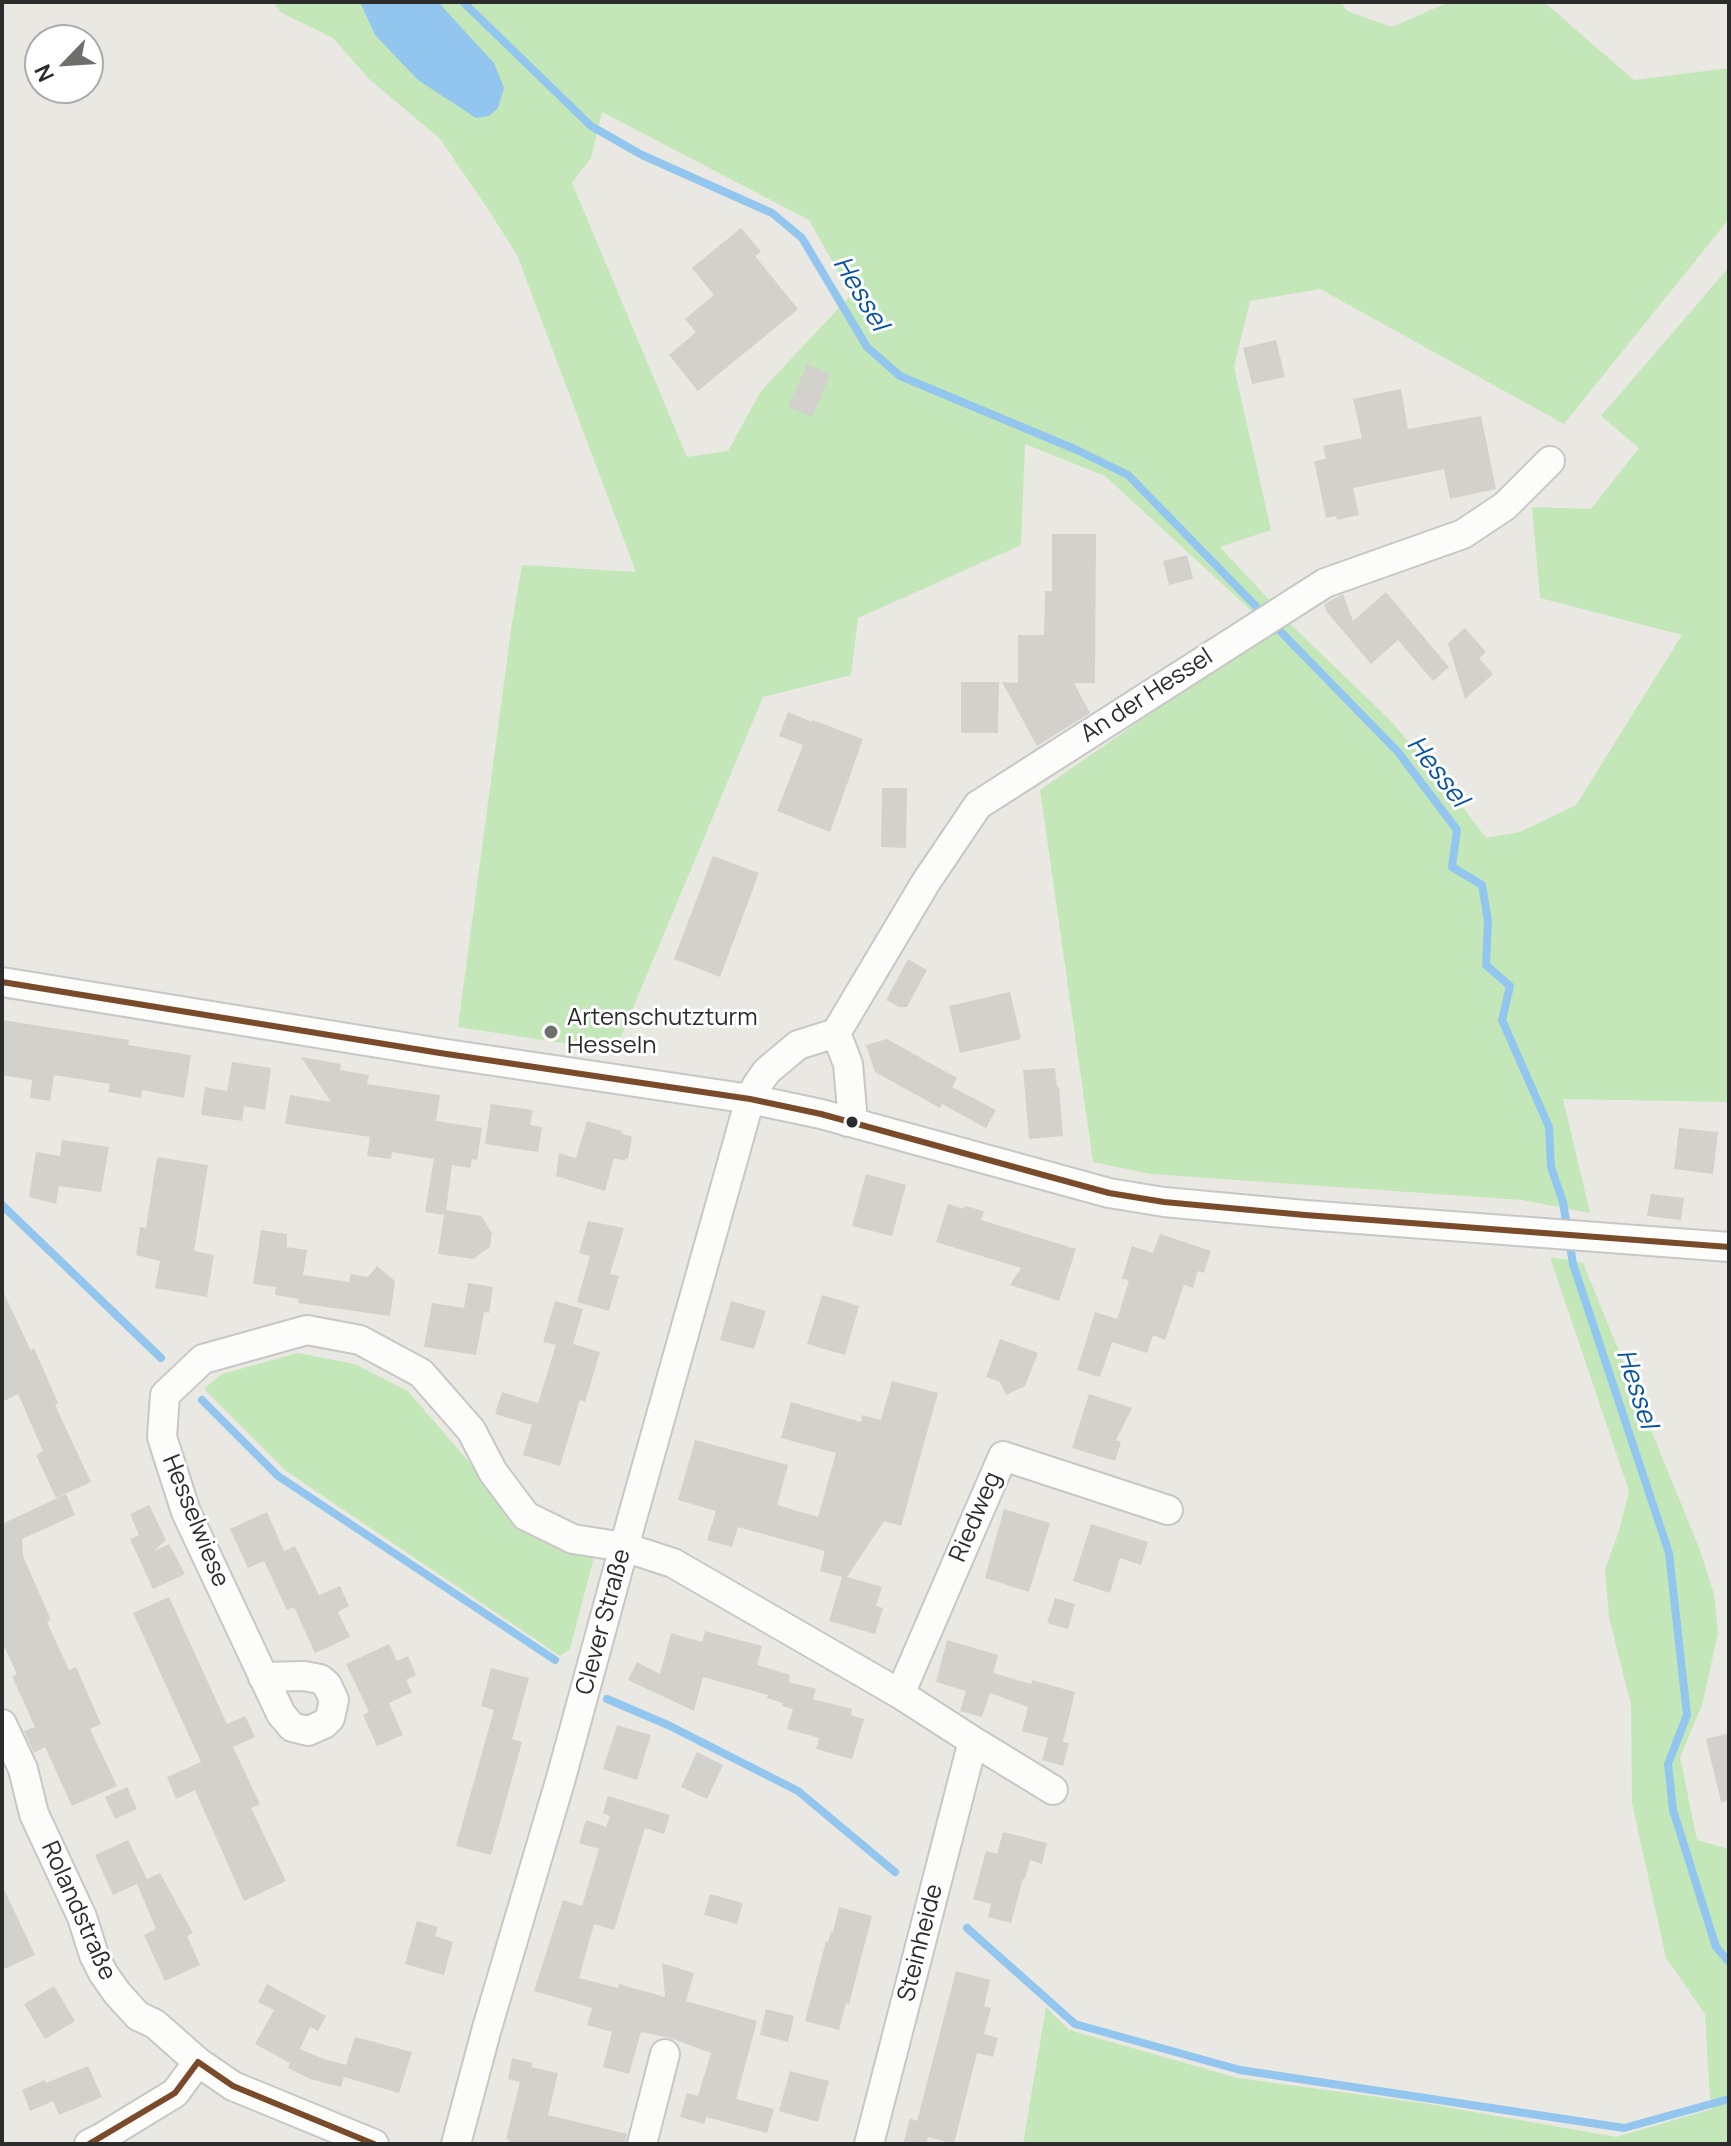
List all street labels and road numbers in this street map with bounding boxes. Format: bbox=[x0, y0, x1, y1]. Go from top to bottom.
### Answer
street label: An der Hessel bbox=[1076, 643, 1218, 749]
street label: Hesselwiese bbox=[155, 1451, 235, 1591]
street label: Riedweg bbox=[944, 1468, 1008, 1566]
street label: Clever Straße bbox=[571, 1546, 637, 1698]
street label: Rolandstraße bbox=[35, 1837, 121, 1985]
street label: Steinheide bbox=[893, 1881, 949, 2005]

